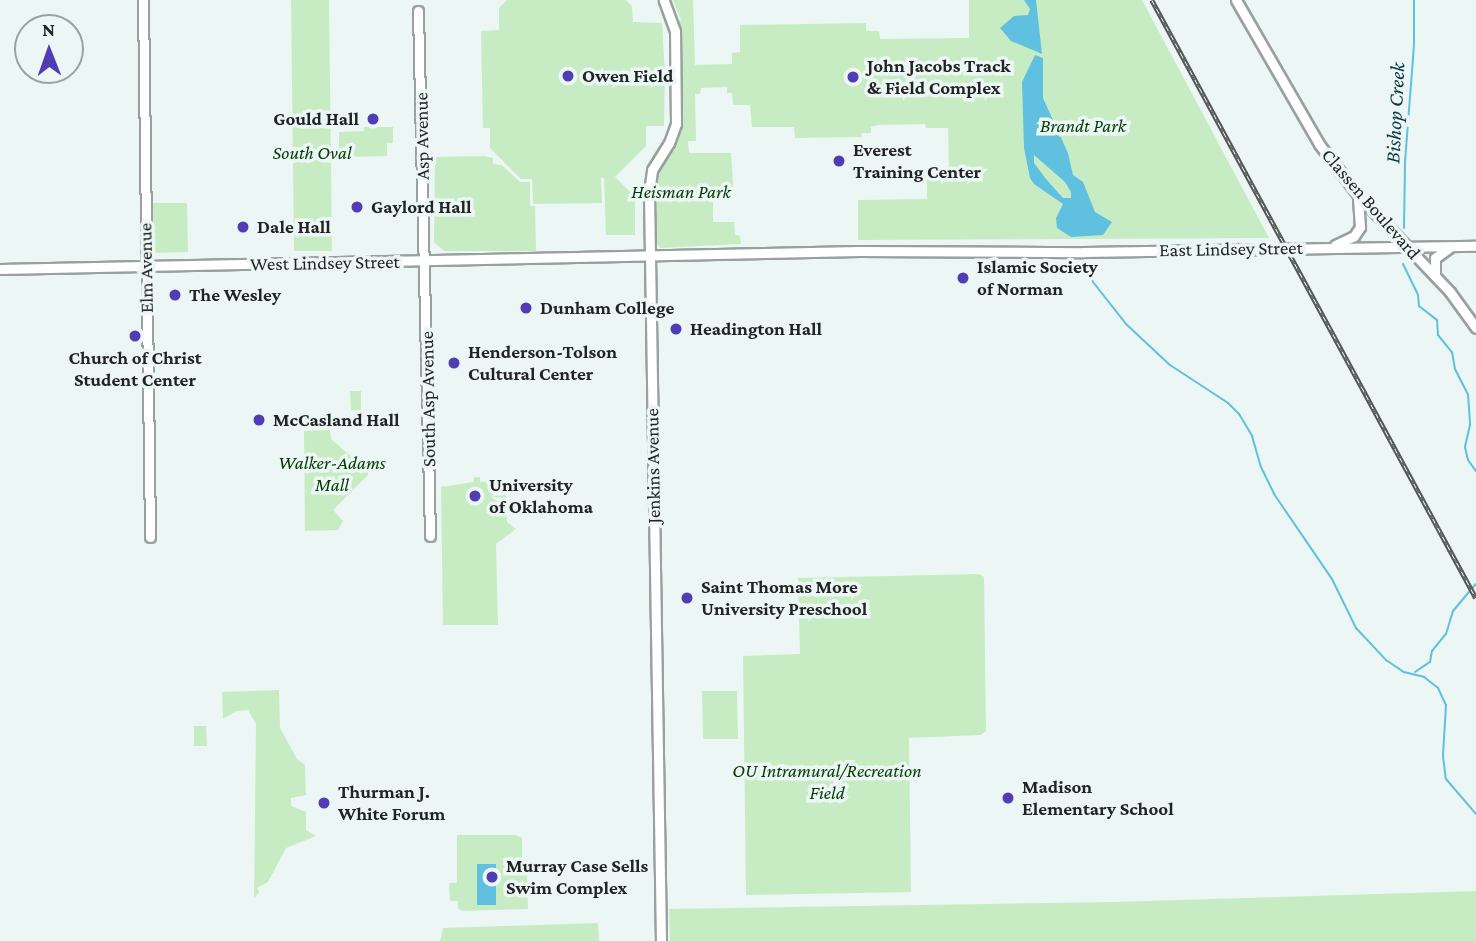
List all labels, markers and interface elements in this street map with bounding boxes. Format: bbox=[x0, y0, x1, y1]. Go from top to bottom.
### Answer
north arrow bbox=[14, 14, 84, 84]
text: N bbox=[42, 19, 55, 40]
place label: John Jacobs Track & Field Complex bbox=[867, 55, 1011, 99]
water label: Bishop Creek bbox=[1380, 62, 1410, 164]
place label: Owen Field bbox=[582, 65, 673, 87]
marker: Owen Field bbox=[560, 68, 576, 84]
marker: John Jacobs Track & Field Complex bbox=[845, 69, 861, 85]
street label: Asp Avenue bbox=[410, 92, 434, 180]
place label: Gould Hall bbox=[273, 108, 359, 130]
marker: Gould Hall bbox=[365, 111, 381, 127]
park label: Brandt Park bbox=[1040, 115, 1126, 137]
place label: Everest Training Center bbox=[853, 139, 981, 183]
park label: South Oval bbox=[272, 142, 352, 164]
street label: Classen Boulevard bbox=[1317, 144, 1425, 264]
marker: Everest Training Center bbox=[831, 153, 847, 169]
park label: Heisman Park bbox=[631, 181, 731, 203]
place label: Gaylord Hall bbox=[371, 196, 472, 218]
marker: Gaylord Hall bbox=[349, 199, 365, 215]
place label: Dale Hall bbox=[257, 216, 331, 238]
marker: Dale Hall bbox=[235, 219, 251, 235]
street label: Elm Avenue bbox=[134, 223, 158, 313]
street label: East Lindsey Street bbox=[1159, 236, 1303, 262]
street label: West Lindsey Street bbox=[250, 250, 400, 276]
place label: Islamic Society of Norman bbox=[977, 256, 1098, 300]
marker: Islamic Society of Norman bbox=[955, 270, 971, 286]
place label: The Wesley bbox=[189, 284, 281, 306]
marker: The Wesley bbox=[167, 287, 183, 303]
place label: Dunham College bbox=[540, 297, 674, 319]
marker: Dunham College bbox=[518, 300, 534, 316]
place label: Headington Hall bbox=[690, 318, 822, 340]
marker: Headington Hall bbox=[668, 321, 684, 337]
marker: Church of Christ Student Center bbox=[127, 328, 143, 344]
street label: South Asp Avenue bbox=[415, 331, 441, 467]
place label: Henderson-Tolson Cultural Center bbox=[468, 341, 617, 385]
place label: Church of Christ Student Center bbox=[68, 347, 202, 391]
marker: Henderson-Tolson Cultural Center bbox=[446, 355, 462, 371]
street label: Jenkins Avenue bbox=[641, 408, 665, 524]
place label: McCasland Hall bbox=[273, 409, 400, 431]
marker: McCasland Hall bbox=[251, 412, 267, 428]
park label: Walker-Adams Mall bbox=[278, 452, 386, 496]
place label: University of Oklahoma bbox=[489, 474, 593, 518]
marker: University of Oklahoma bbox=[467, 488, 483, 504]
place label: Saint Thomas More University Preschool bbox=[701, 576, 867, 620]
marker: Saint Thomas More University Preschool bbox=[679, 590, 695, 606]
park label: OU Intramural/Recreation Field bbox=[732, 760, 922, 804]
place label: Madison Elementary School bbox=[1022, 776, 1174, 820]
place label: Thurman J. White Forum bbox=[338, 781, 445, 825]
marker: Madison Elementary School bbox=[1000, 790, 1016, 806]
marker: Thurman J. White Forum bbox=[316, 795, 332, 811]
place label: Murray Case Sells Swim Complex bbox=[506, 855, 648, 899]
marker: Murray Case Sells Swim Complex bbox=[484, 869, 500, 885]

